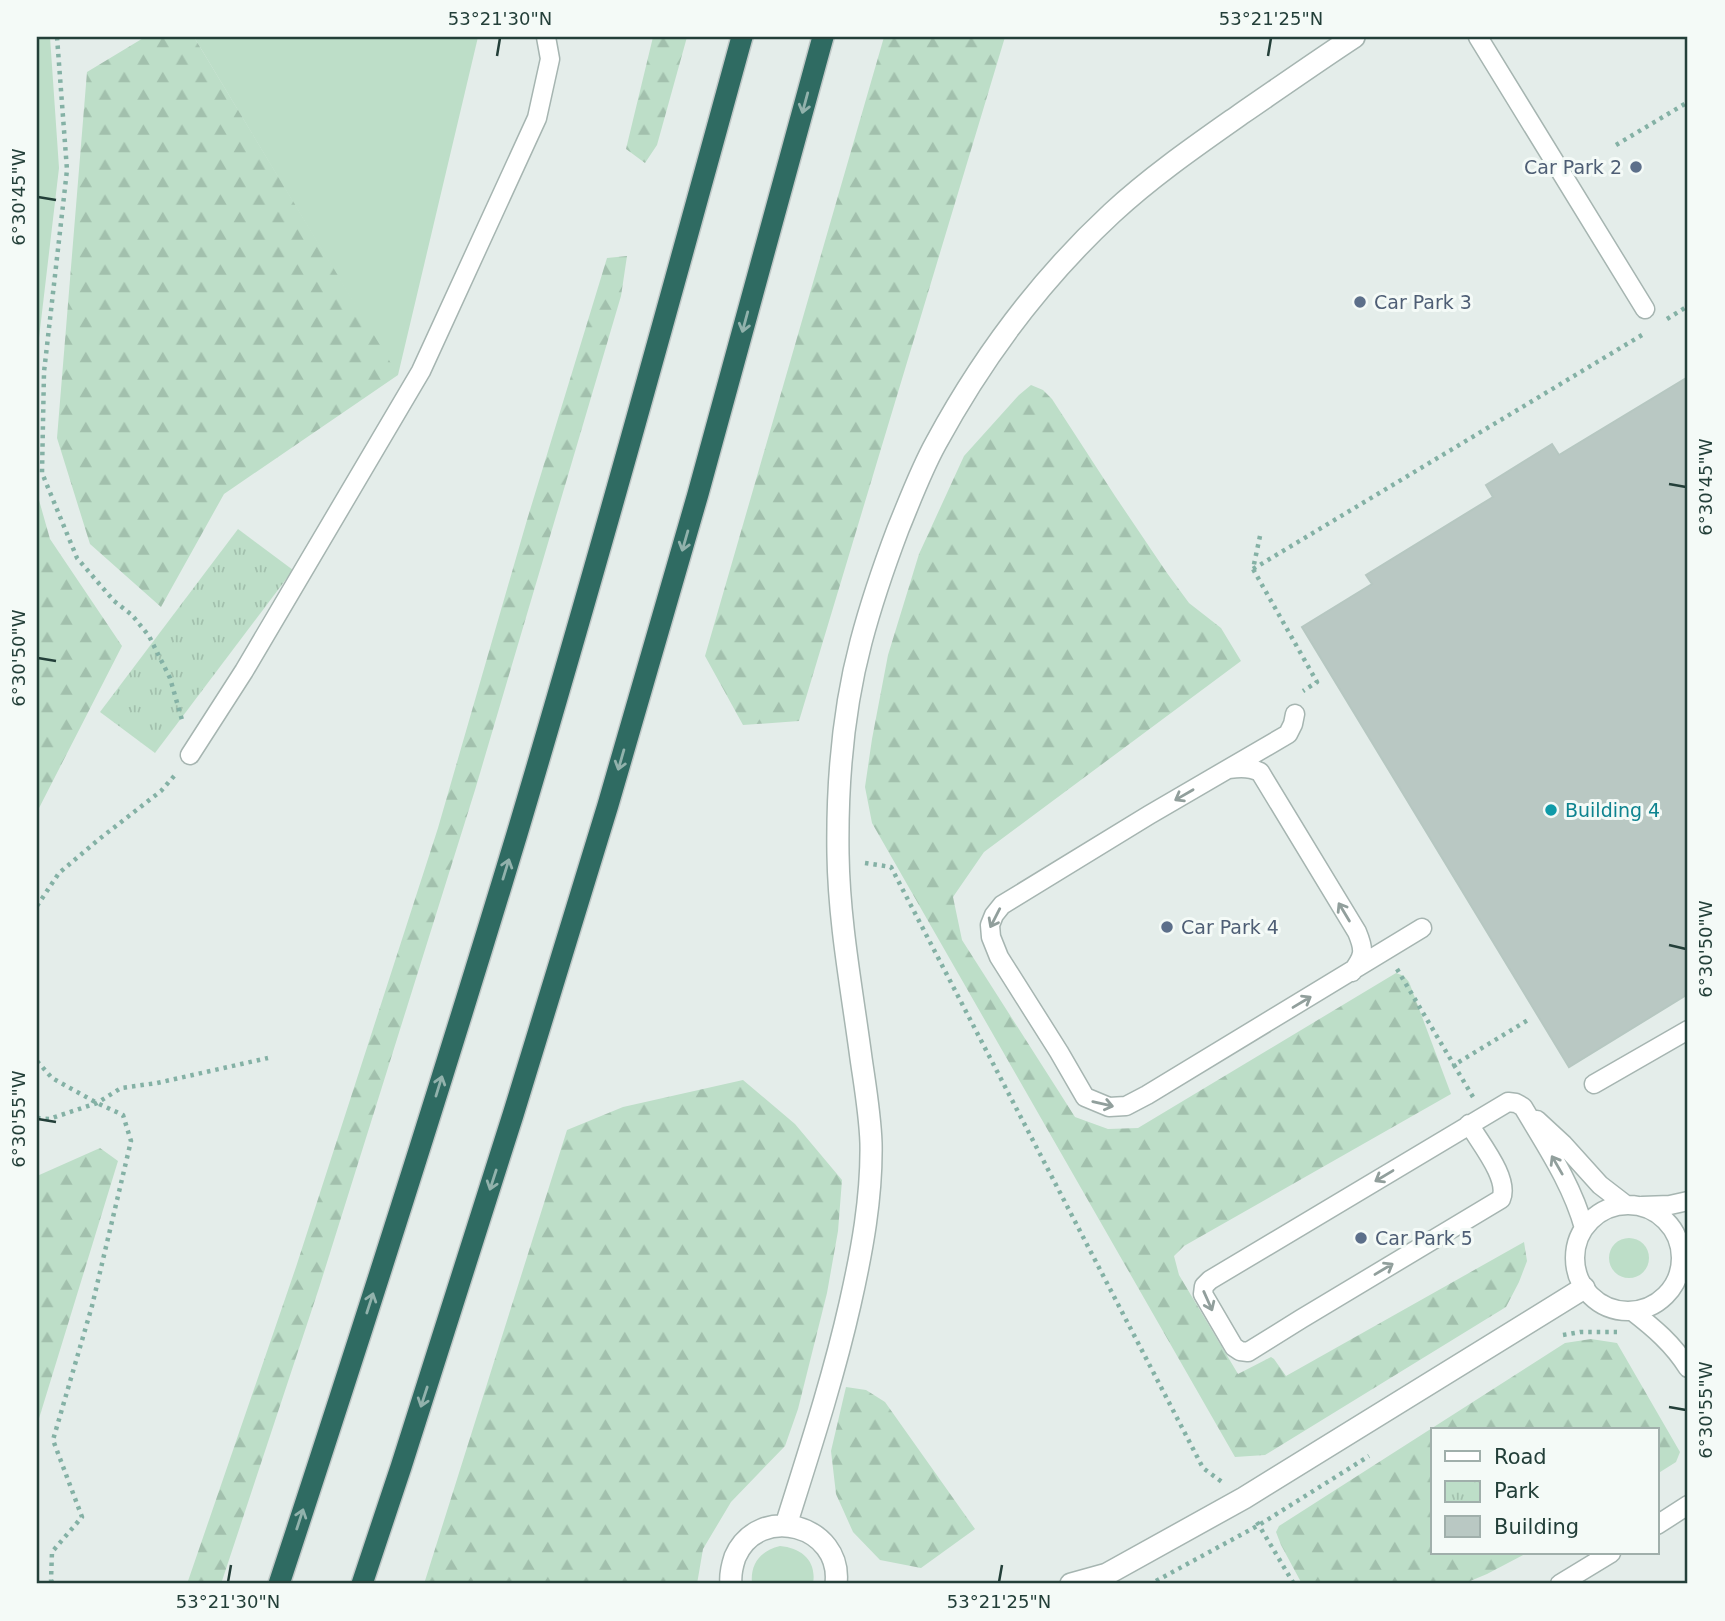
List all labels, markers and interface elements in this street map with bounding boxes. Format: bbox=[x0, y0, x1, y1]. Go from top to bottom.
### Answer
text: 53°21'30"N bbox=[448, 8, 552, 29]
text: 53°21'25"N bbox=[1219, 8, 1323, 29]
one-way arrow bbox=[798, 91, 811, 113]
text: 6°30'45"W bbox=[8, 148, 29, 246]
place label: Car Park 2 bbox=[1524, 156, 1622, 178]
marker: Car Park 2 bbox=[1628, 159, 1644, 175]
place label: Car Park 3 bbox=[1374, 291, 1472, 313]
marker: Car Park 3 bbox=[1352, 294, 1368, 310]
one-way arrow bbox=[738, 311, 751, 333]
text: 6°30'45"W bbox=[1695, 438, 1716, 536]
one-way arrow bbox=[677, 530, 690, 552]
text: 6°30'50"W bbox=[8, 609, 29, 707]
one-way arrow bbox=[614, 749, 627, 771]
one-way arrow bbox=[1175, 788, 1195, 802]
place label: Building 4 bbox=[1565, 799, 1660, 821]
marker: Building 4 bbox=[1543, 802, 1559, 818]
one-way arrow bbox=[500, 858, 513, 880]
text: 6°30'50"W bbox=[1695, 900, 1716, 998]
one-way arrow bbox=[1337, 903, 1352, 922]
one-way arrow bbox=[988, 907, 1002, 927]
place label: Car Park 4 bbox=[1181, 916, 1279, 938]
marker: Car Park 4 bbox=[1159, 919, 1175, 935]
one-way arrow bbox=[1292, 995, 1312, 1009]
text: 6°30'55"W bbox=[8, 1070, 29, 1168]
one-way arrow bbox=[434, 1076, 447, 1098]
one-way arrow bbox=[1092, 1098, 1114, 1111]
one-way arrow bbox=[1550, 1155, 1563, 1176]
one-way arrow bbox=[485, 1169, 498, 1191]
one-way arrow bbox=[1375, 1169, 1395, 1183]
place label: Car Park 5 bbox=[1375, 1227, 1473, 1249]
marker: Car Park 5 bbox=[1353, 1230, 1369, 1246]
one-way arrow bbox=[1373, 1262, 1393, 1276]
one-way arrow bbox=[1203, 1290, 1216, 1311]
one-way arrow bbox=[365, 1292, 378, 1314]
text: 6°30'55"W bbox=[1695, 1361, 1716, 1459]
one-way arrow bbox=[416, 1385, 429, 1407]
legend bbox=[1431, 1428, 1658, 1554]
text: Road bbox=[1494, 1445, 1547, 1469]
text: Park bbox=[1494, 1479, 1540, 1503]
one-way arrow bbox=[295, 1509, 307, 1531]
text: Building bbox=[1494, 1515, 1579, 1539]
text: 53°21'30"N bbox=[176, 1591, 280, 1612]
text: 53°21'25"N bbox=[947, 1591, 1051, 1612]

